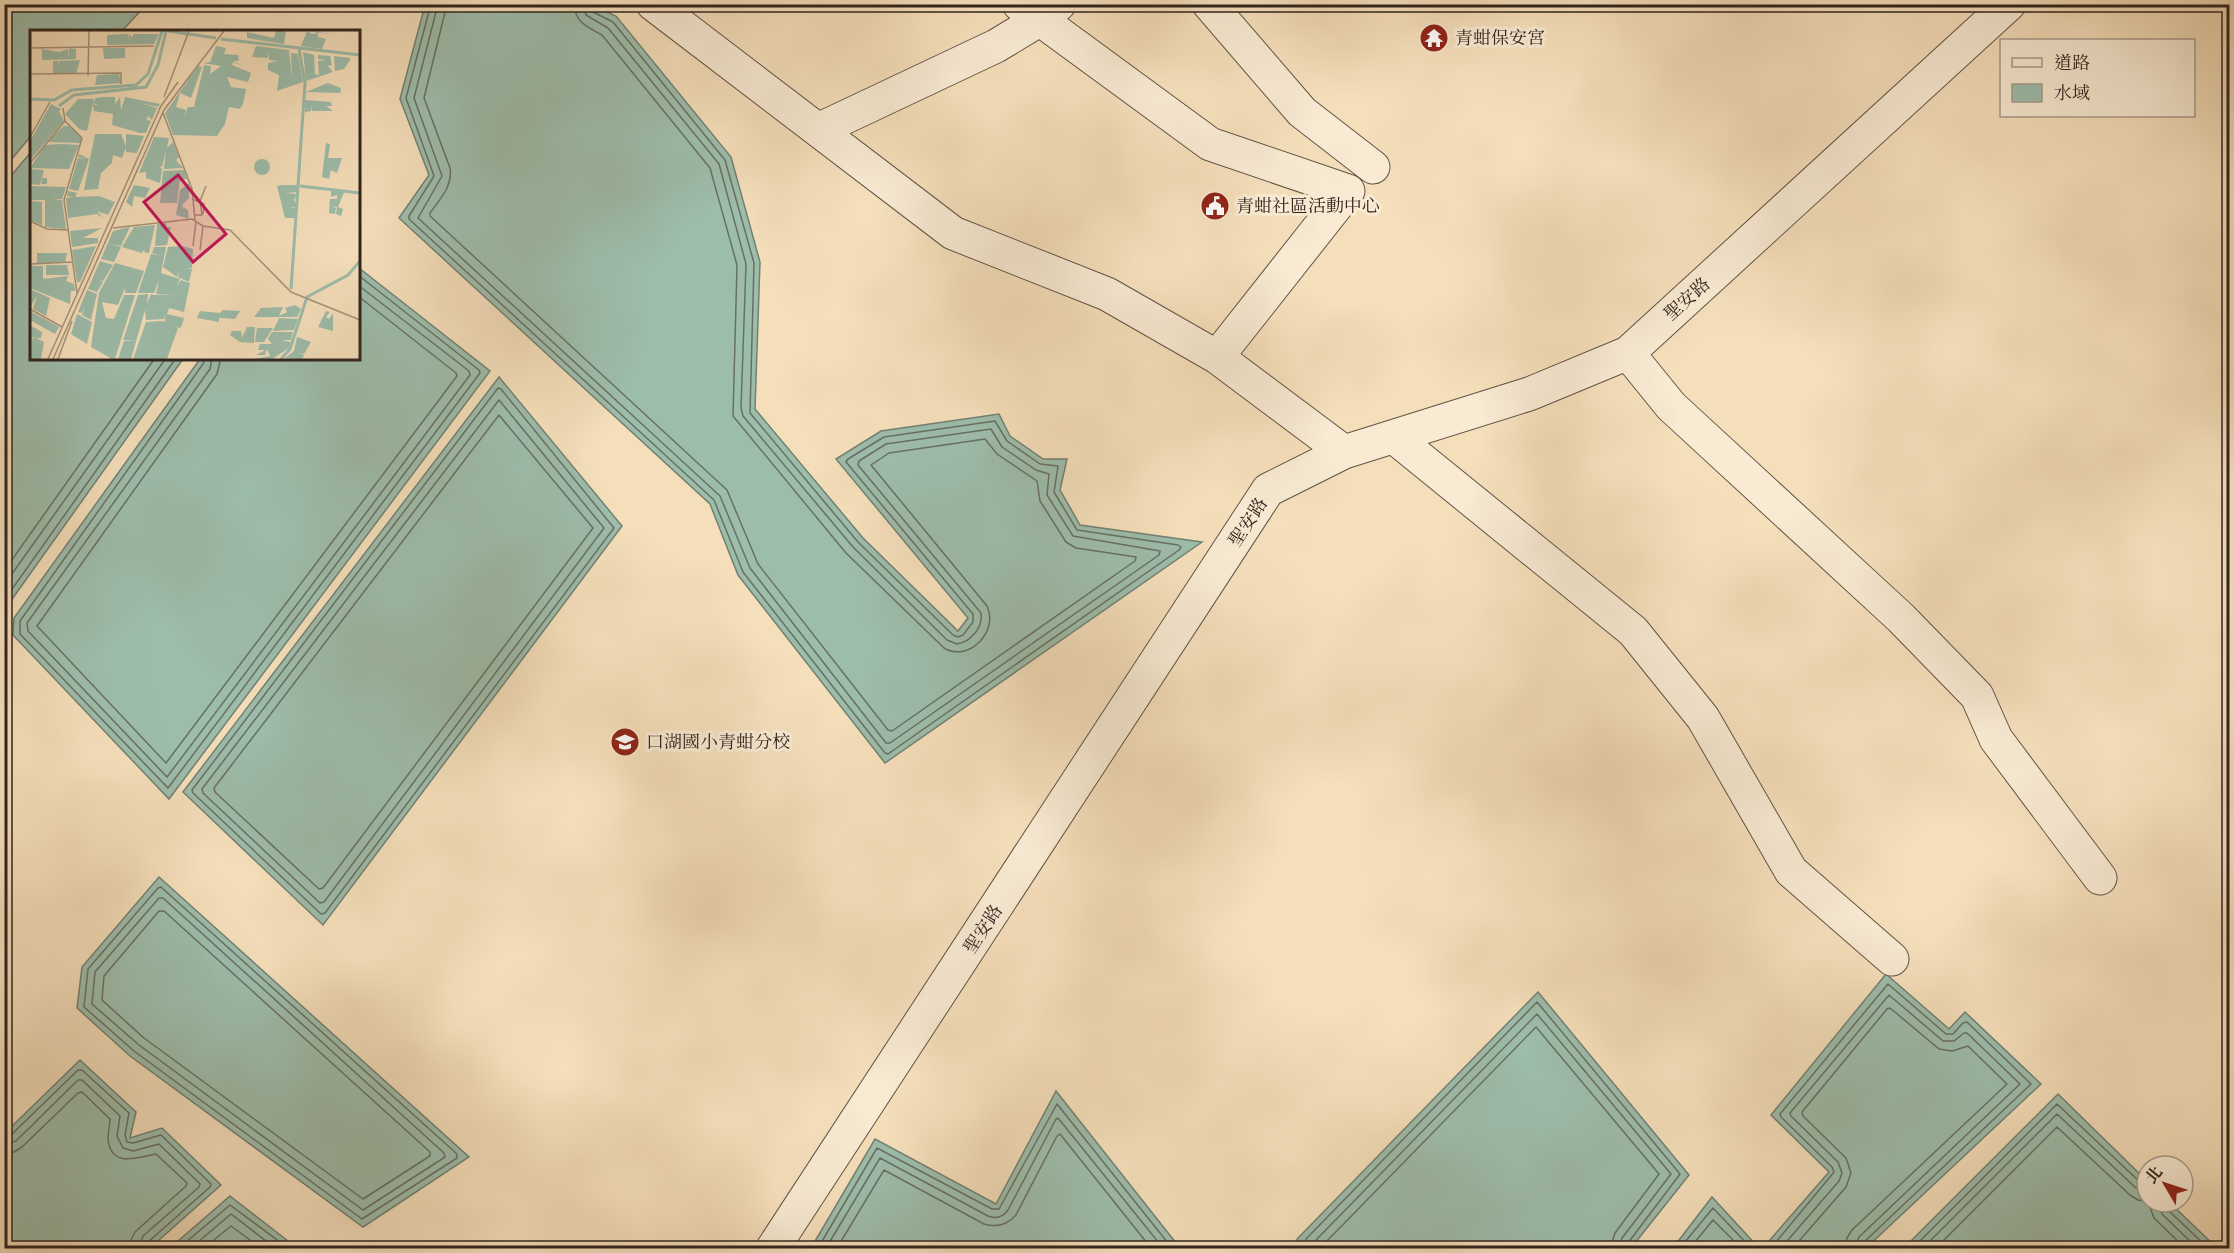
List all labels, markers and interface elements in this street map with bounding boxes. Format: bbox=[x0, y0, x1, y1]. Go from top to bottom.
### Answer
temple icon: 青蚶保安宮 bbox=[1418, 22, 1450, 54]
place label: 青蚶保安宮 bbox=[1455, 24, 1545, 51]
inset map bbox=[30, 30, 360, 360]
legend bbox=[2000, 39, 2195, 117]
text: 道路 bbox=[2054, 49, 2090, 76]
text: 水域 bbox=[2054, 79, 2090, 106]
public building icon: 青蚶社區活動中心 bbox=[1199, 190, 1231, 222]
place label: 青蚶社區活動中心 bbox=[1236, 192, 1380, 219]
street label: 聖安路 bbox=[1658, 271, 1716, 327]
street label: 聖安路 bbox=[1222, 492, 1274, 552]
school or university icon: 口湖國小青蚶分校 bbox=[609, 726, 641, 758]
place label: 口湖國小青蚶分校 bbox=[646, 728, 790, 755]
street label: 聖安路 bbox=[957, 899, 1009, 959]
north arrow bbox=[2135, 1154, 2195, 1214]
text: 北 bbox=[2139, 1161, 2168, 1188]

